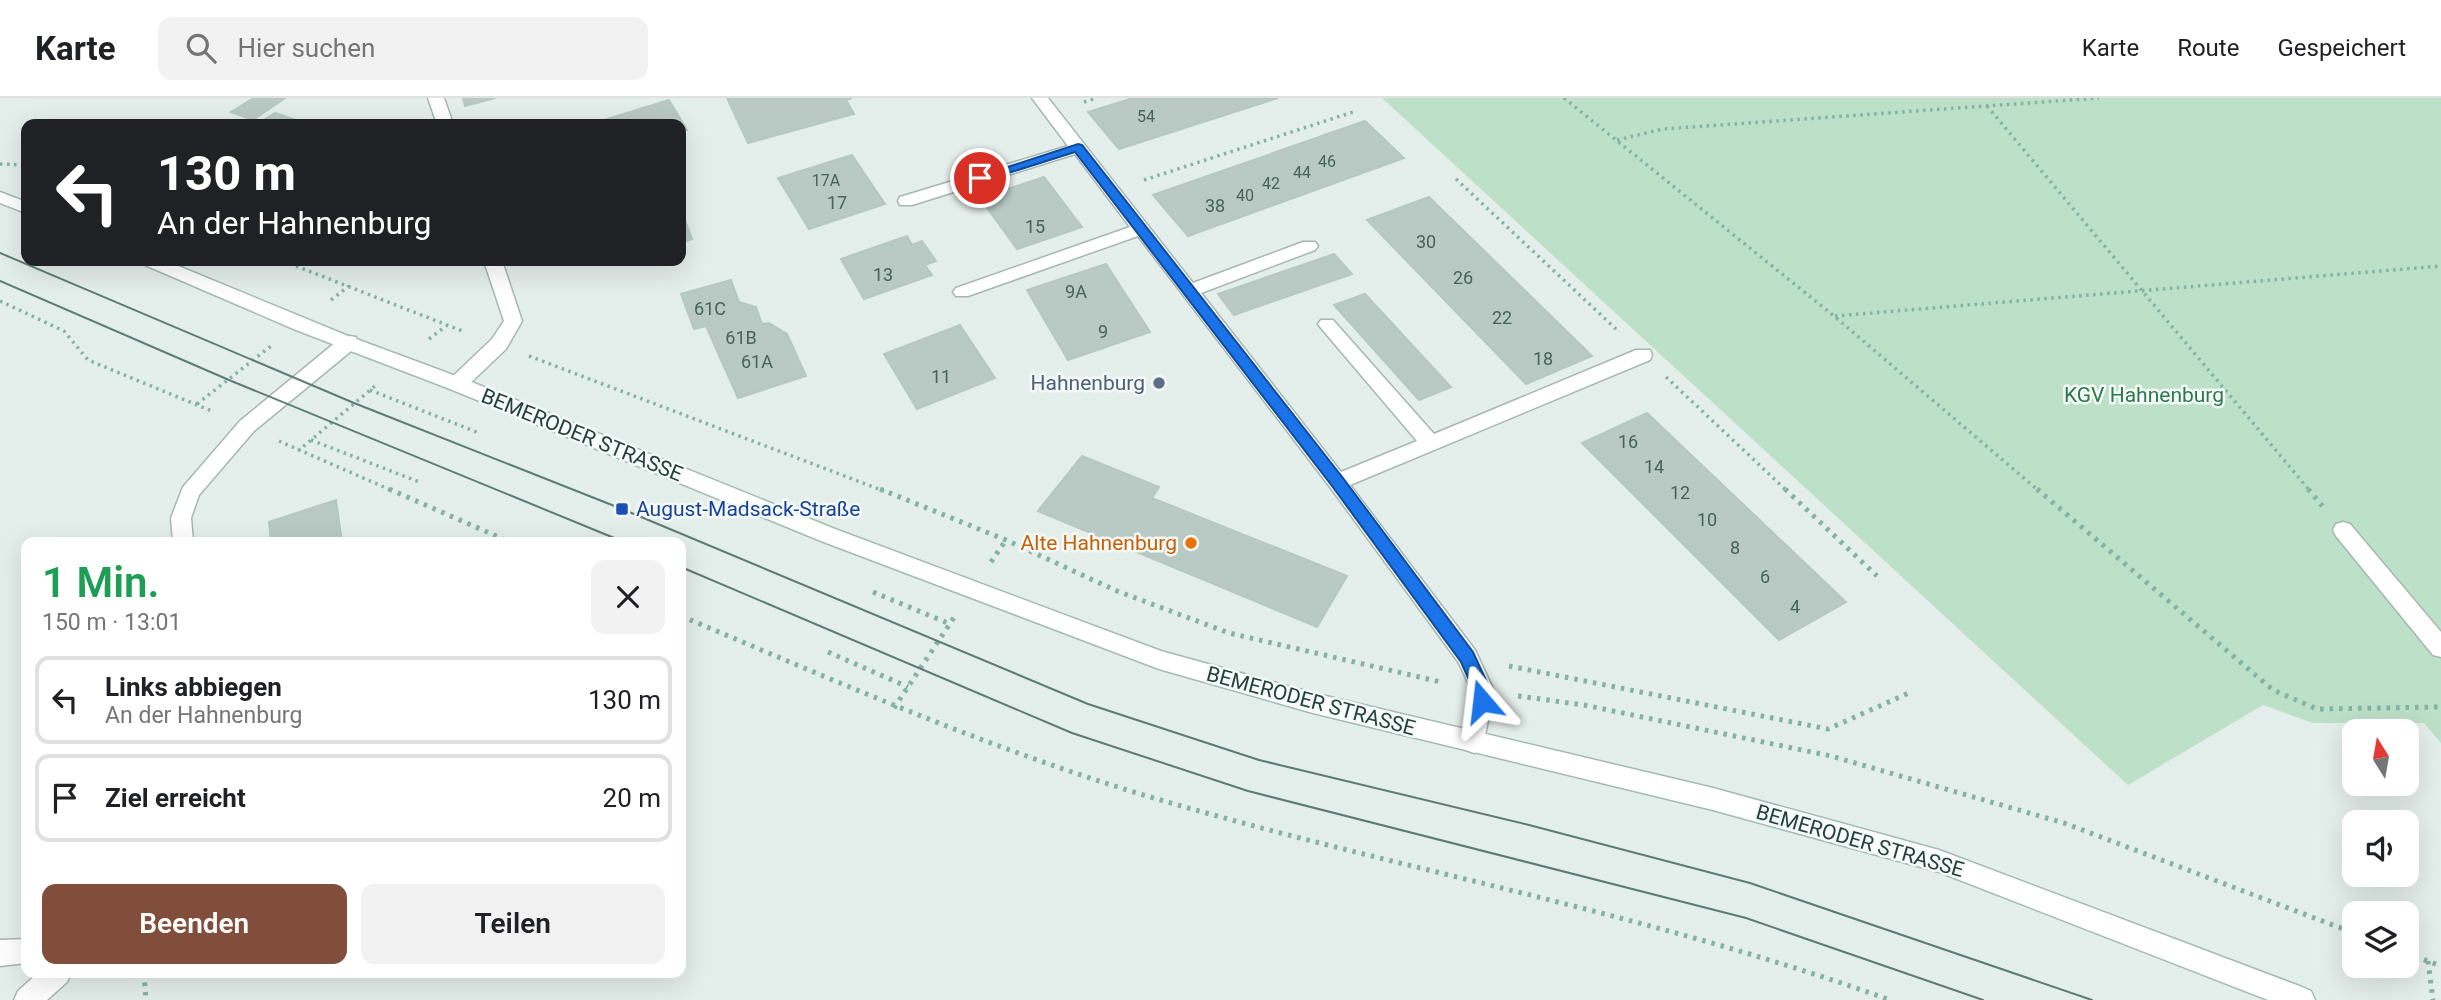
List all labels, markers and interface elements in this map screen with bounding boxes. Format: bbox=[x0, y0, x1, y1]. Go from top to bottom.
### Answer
search box bbox=[158, 17, 648, 80]
text: Karte bbox=[35, 29, 116, 68]
icon: search bbox=[182, 29, 220, 67]
text: Hier suchen bbox=[238, 33, 375, 63]
text: Karte bbox=[2082, 34, 2139, 62]
text: Route bbox=[2177, 34, 2239, 62]
text: Gespeichert bbox=[2277, 34, 2406, 62]
house number: 54 bbox=[1137, 107, 1155, 126]
text: 130 m bbox=[157, 145, 296, 202]
icon: left bbox=[42, 147, 133, 238]
pin bbox=[950, 148, 1010, 208]
house number: 46 bbox=[1318, 152, 1336, 171]
icon: arrive bbox=[961, 159, 999, 197]
house number: 44 bbox=[1293, 163, 1311, 182]
house number: 17A bbox=[812, 171, 841, 190]
house number: 42 bbox=[1262, 174, 1280, 193]
house number: 40 bbox=[1236, 186, 1254, 205]
house number: 17 bbox=[827, 192, 847, 213]
house number: 38 bbox=[1205, 195, 1225, 216]
text: An der Hahnenburg bbox=[157, 204, 432, 242]
house number: 15 bbox=[1025, 216, 1045, 237]
house number: 30 bbox=[1416, 231, 1436, 252]
house number: 13 bbox=[873, 264, 893, 285]
house number: 26 bbox=[1453, 267, 1473, 288]
house number: 9A bbox=[1065, 281, 1087, 302]
house number: 61C bbox=[694, 298, 726, 319]
house number: 22 bbox=[1492, 307, 1512, 328]
house number: 9 bbox=[1098, 321, 1108, 342]
house number: 61B bbox=[725, 327, 757, 348]
house number: 18 bbox=[1533, 348, 1553, 369]
house number: 61A bbox=[741, 351, 773, 372]
house number: 11 bbox=[931, 366, 951, 387]
place label: Hahnenburg bbox=[1031, 371, 1145, 395]
marker: Hahnenburg bbox=[1151, 375, 1167, 391]
park label: KGV Hahnenburg bbox=[2064, 383, 2224, 407]
street label: BEMERODER STRASSE bbox=[478, 384, 686, 486]
house number: 16 bbox=[1618, 431, 1638, 452]
house number: 14 bbox=[1644, 456, 1664, 477]
house number: 12 bbox=[1670, 482, 1690, 503]
place label: August-Madsack-Straße bbox=[636, 497, 860, 521]
marker: August-Madsack-Straße bbox=[614, 501, 630, 517]
house number: 10 bbox=[1697, 509, 1717, 530]
place label: Alte Hahnenburg bbox=[1021, 531, 1177, 555]
marker: Alte Hahnenburg bbox=[1183, 535, 1199, 551]
house number: 8 bbox=[1730, 537, 1740, 558]
text: 1 Min. bbox=[42, 558, 160, 607]
button: close bbox=[591, 560, 665, 634]
house number: 6 bbox=[1760, 566, 1770, 587]
house number: 4 bbox=[1790, 596, 1800, 617]
text: 150 m · 13:01 bbox=[42, 609, 181, 636]
street label: BEMERODER STRASSE bbox=[1204, 662, 1418, 740]
position arrow bbox=[1445, 664, 1519, 738]
text: Links abbiegen bbox=[105, 672, 282, 702]
icon: left bbox=[46, 681, 84, 719]
text: 130 m bbox=[588, 685, 661, 715]
text: An der Hahnenburg bbox=[105, 702, 302, 729]
north arrow bbox=[2342, 719, 2418, 796]
map controls bbox=[2342, 719, 2419, 978]
icon: arrive bbox=[46, 779, 84, 817]
text: Ziel erreicht bbox=[105, 783, 246, 813]
text: 20 m bbox=[603, 783, 661, 813]
street label: BEMERODER STRASSE bbox=[1753, 800, 1967, 882]
button: sound bbox=[2342, 810, 2419, 887]
button: Beenden bbox=[42, 884, 347, 964]
button: Teilen bbox=[361, 884, 665, 964]
button: layers bbox=[2342, 901, 2419, 978]

